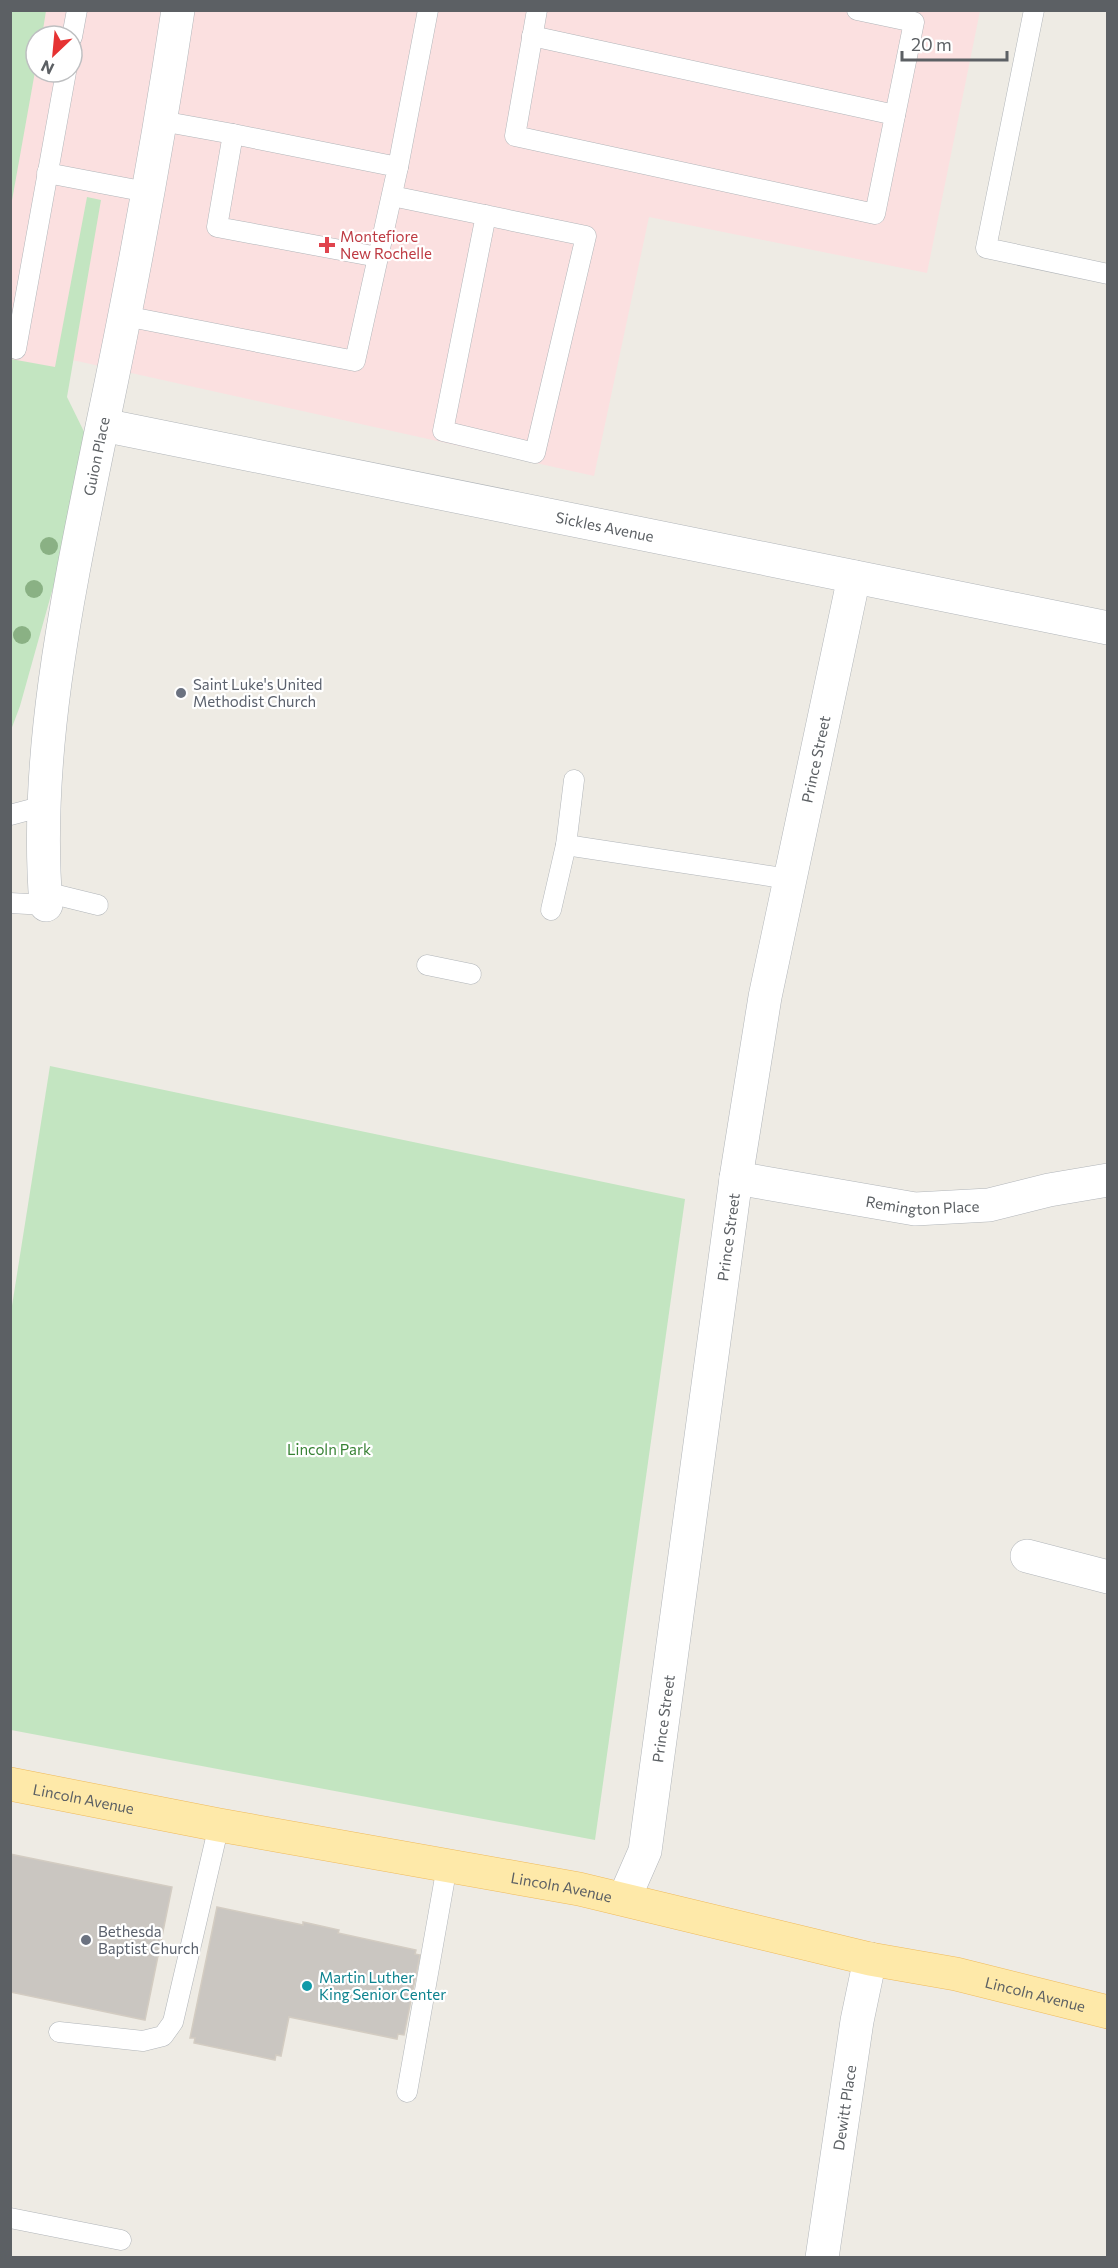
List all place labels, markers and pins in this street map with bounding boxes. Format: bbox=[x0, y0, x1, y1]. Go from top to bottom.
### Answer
place label: Montefiore New Rochelle bbox=[340, 227, 432, 262]
marker: Montefiore New Rochelle bbox=[318, 236, 336, 254]
place label: Saint Luke's United Methodist Church bbox=[193, 675, 323, 710]
marker: Saint Luke's United Methodist Church bbox=[174, 686, 188, 700]
place label: Bethesda Baptist Church bbox=[98, 1922, 199, 1957]
marker: Bethesda Baptist Church bbox=[79, 1933, 93, 1947]
place label: Martin Luther King Senior Center bbox=[319, 1968, 446, 2003]
marker: Martin Luther King Senior Center bbox=[300, 1979, 314, 1993]

